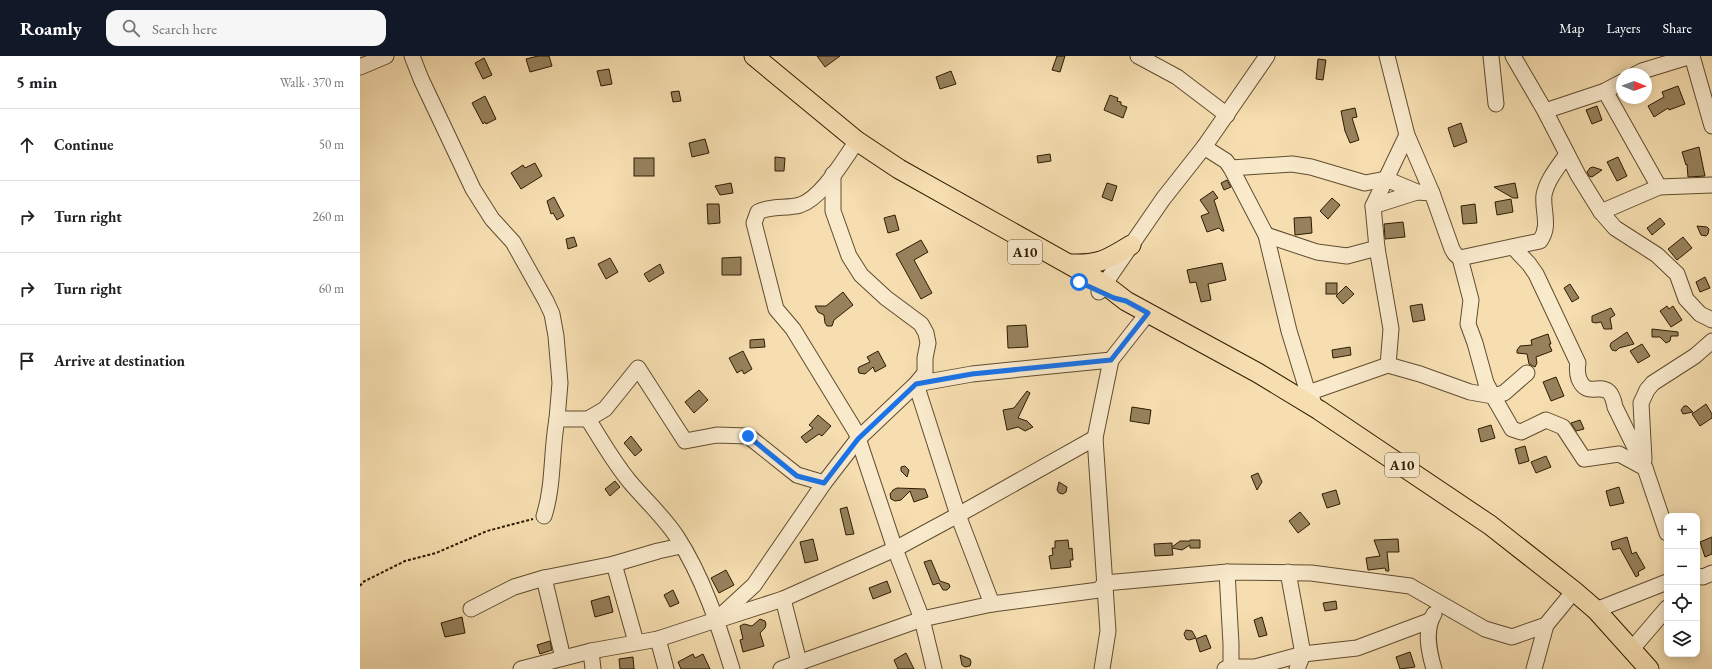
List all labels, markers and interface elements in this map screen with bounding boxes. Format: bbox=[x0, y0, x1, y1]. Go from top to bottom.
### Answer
search box bbox=[106, 10, 386, 46]
text: Roamly bbox=[20, 16, 82, 41]
icon: search bbox=[120, 17, 142, 39]
text: Search here bbox=[152, 19, 217, 38]
text: Map bbox=[1559, 19, 1584, 37]
text: Layers bbox=[1606, 19, 1641, 37]
text: Share bbox=[1663, 19, 1692, 37]
north arrow bbox=[1616, 68, 1652, 104]
text: 5 min bbox=[16, 71, 57, 93]
text: Walk · 370 m bbox=[280, 74, 344, 91]
icon: ahead bbox=[16, 134, 38, 156]
text: Continue bbox=[54, 135, 114, 154]
text: 50 m bbox=[319, 136, 344, 153]
icon: right bbox=[16, 206, 38, 228]
text: Turn right bbox=[54, 207, 122, 226]
text: 260 m bbox=[313, 208, 344, 225]
road number: A10 bbox=[1008, 240, 1042, 264]
route start bbox=[1070, 273, 1088, 291]
icon: right bbox=[16, 278, 38, 300]
text: Turn right bbox=[54, 279, 122, 298]
text: 60 m bbox=[319, 280, 344, 297]
icon: arrive bbox=[16, 350, 38, 372]
text: Arrive at destination bbox=[54, 351, 185, 370]
route end bbox=[739, 427, 757, 445]
road number: A10 bbox=[1385, 453, 1419, 477]
map controls bbox=[1664, 513, 1700, 657]
button: + bbox=[1664, 513, 1700, 549]
button: − bbox=[1664, 549, 1700, 585]
button: locate bbox=[1664, 585, 1700, 621]
button: layers bbox=[1664, 621, 1700, 657]

